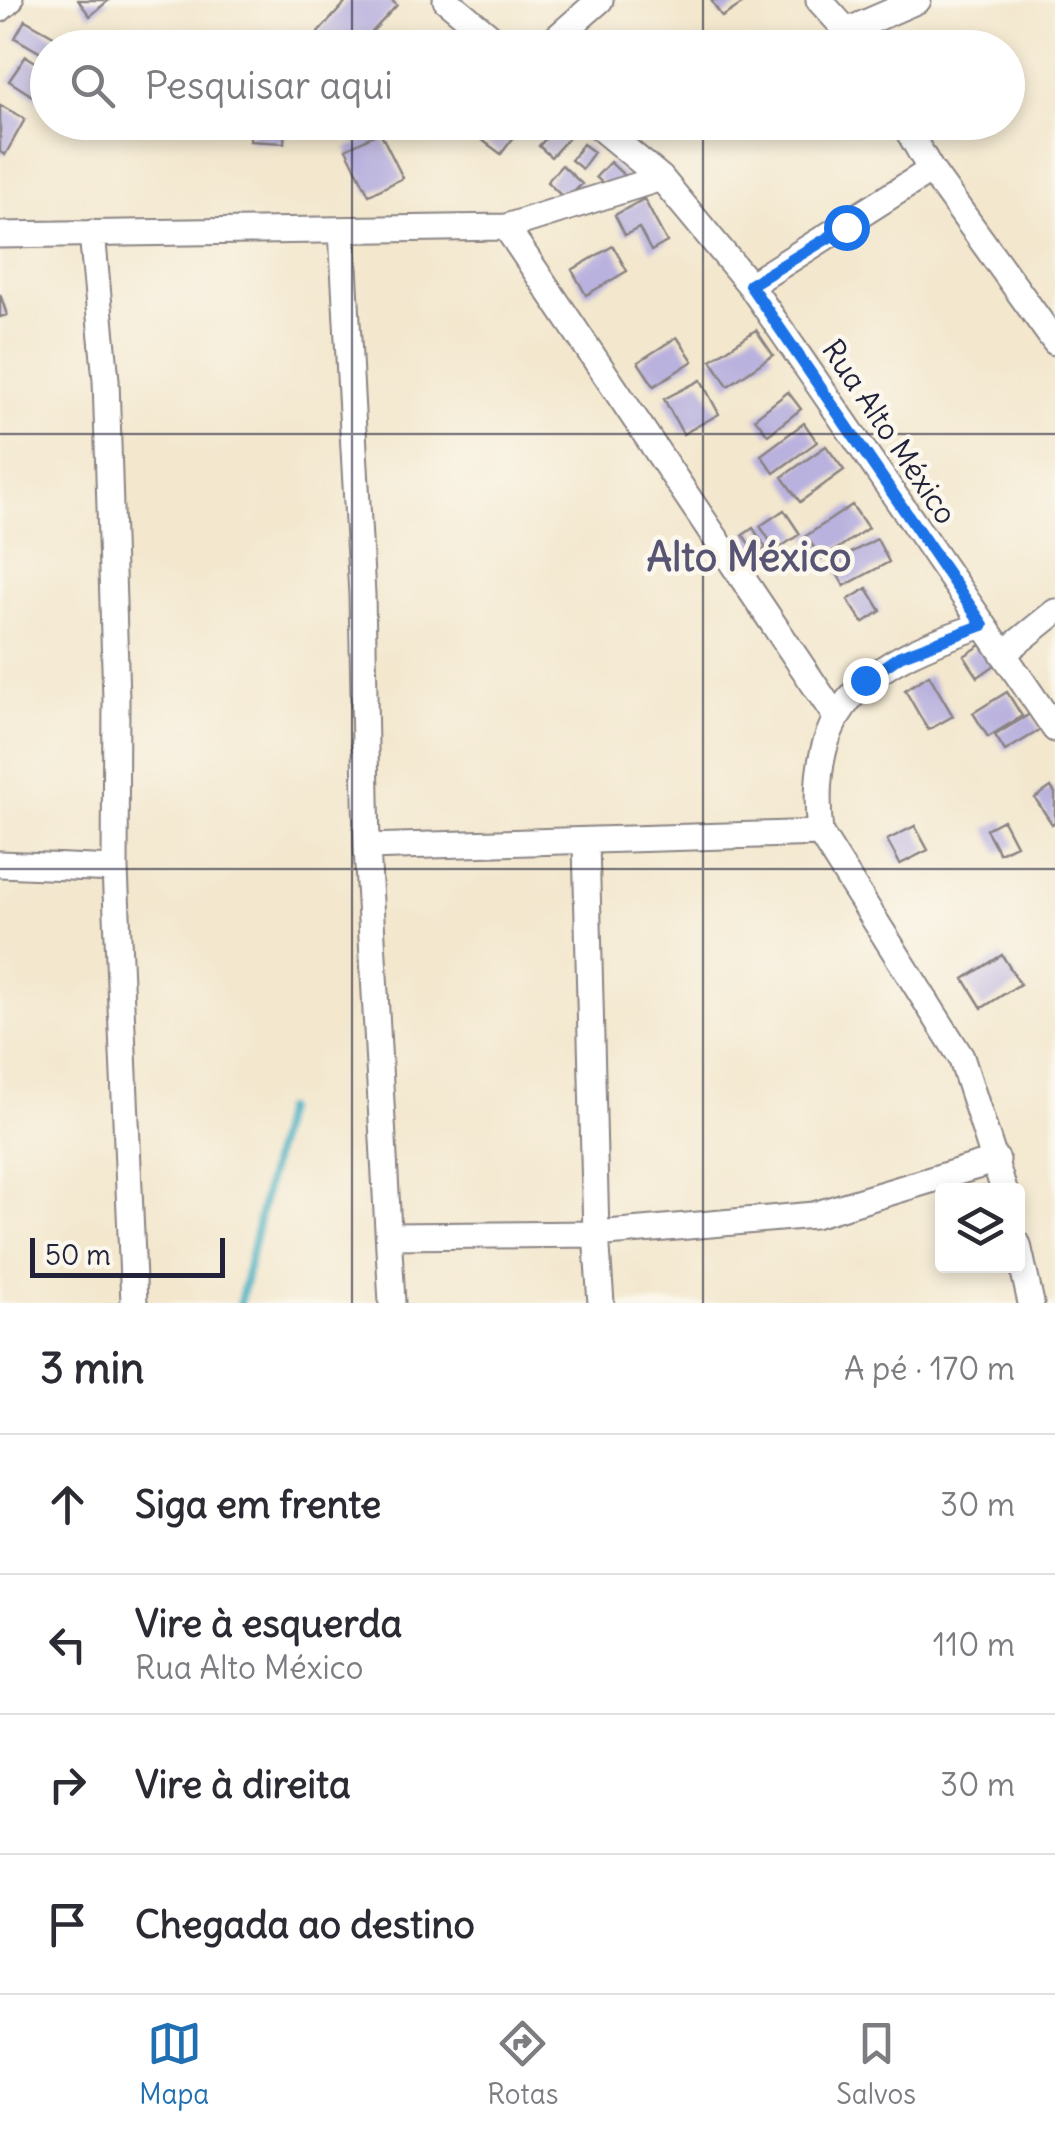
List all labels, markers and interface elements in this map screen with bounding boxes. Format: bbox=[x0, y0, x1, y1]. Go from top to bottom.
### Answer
search box bbox=[30, 30, 1025, 140]
icon: search bbox=[65, 58, 120, 113]
text: Pesquisar aqui bbox=[145, 62, 393, 109]
route start bbox=[824, 205, 870, 251]
street label: Rua Alto México bbox=[814, 332, 965, 531]
district label: Alto México bbox=[647, 532, 851, 582]
route end bbox=[843, 658, 889, 704]
map controls bbox=[935, 1183, 1025, 1273]
button: layers bbox=[935, 1183, 1025, 1273]
scale bar bbox=[30, 1233, 225, 1278]
text: 50 m bbox=[45, 1237, 111, 1273]
text: 3 min bbox=[40, 1342, 144, 1394]
text: A pé · 170 m bbox=[844, 1348, 1015, 1389]
icon: ahead bbox=[40, 1477, 95, 1532]
text: Siga em frente bbox=[135, 1481, 381, 1528]
text: 30 m bbox=[940, 1484, 1015, 1525]
text: Vire à esquerda bbox=[135, 1600, 402, 1647]
icon: left bbox=[40, 1617, 95, 1672]
text: 110 m bbox=[933, 1624, 1015, 1665]
text: Rua Alto México bbox=[135, 1647, 364, 1688]
icon: right bbox=[40, 1757, 95, 1812]
text: Vire à direita bbox=[135, 1761, 351, 1808]
text: 30 m bbox=[940, 1764, 1015, 1805]
icon: arrive bbox=[40, 1897, 95, 1952]
text: Chegada ao destino bbox=[135, 1901, 475, 1948]
tab: Mapa bbox=[139, 2016, 209, 2112]
tab: Rotas bbox=[487, 2016, 558, 2112]
tab: Salvos bbox=[836, 2016, 916, 2112]

